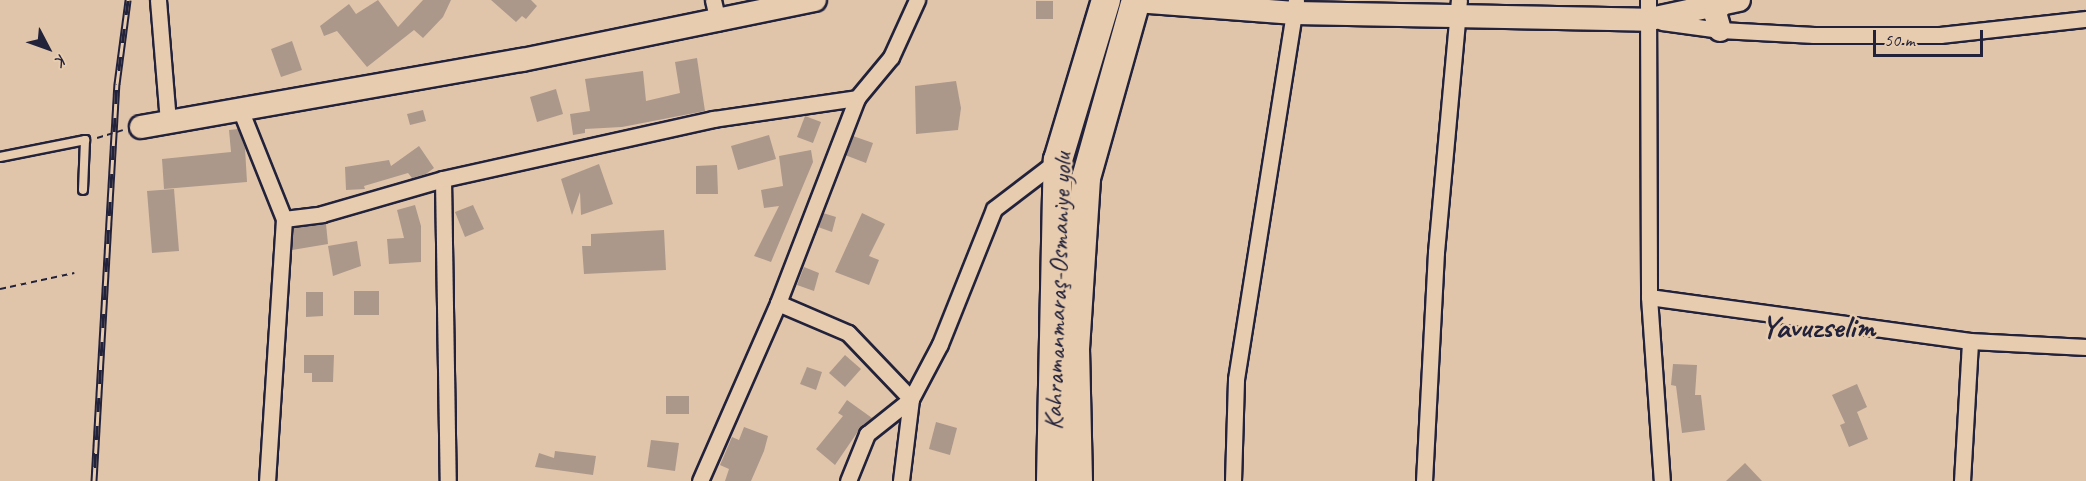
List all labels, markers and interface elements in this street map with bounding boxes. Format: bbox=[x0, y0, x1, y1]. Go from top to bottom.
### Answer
north arrow bbox=[18, 18, 78, 78]
scale bar bbox=[1876, 18, 1986, 56]
text: 50 m bbox=[1884, 29, 1915, 51]
text: K bbox=[51, 50, 72, 69]
street label: Kahramanmaraş-Osmaniye yolu bbox=[1038, 152, 1078, 430]
district label: Yavuzselim bbox=[1761, 308, 1875, 346]

